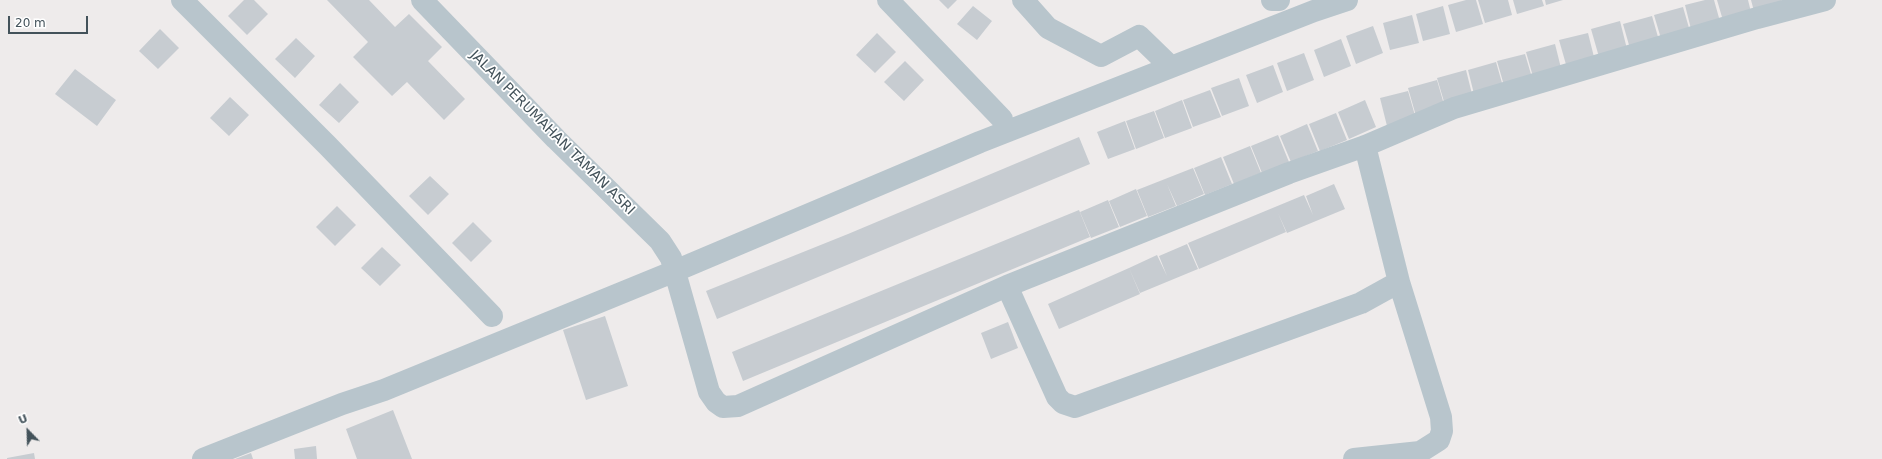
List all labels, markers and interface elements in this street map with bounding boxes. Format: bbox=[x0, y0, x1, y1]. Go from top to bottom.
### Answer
scale bar bbox=[10, 8, 90, 34]
text: 20 m bbox=[15, 16, 46, 30]
street label: JALAN PERUMAHAN TAMAN ASRI bbox=[466, 47, 638, 219]
north arrow bbox=[8, 411, 48, 451]
text: U bbox=[16, 412, 30, 427]

